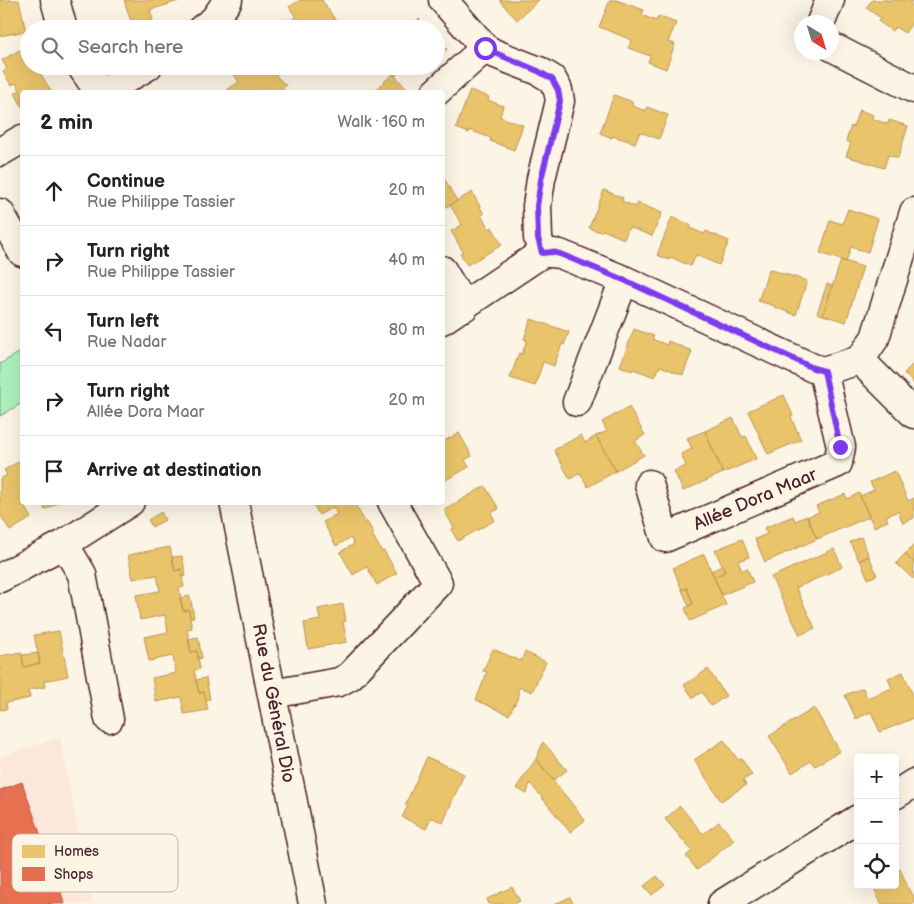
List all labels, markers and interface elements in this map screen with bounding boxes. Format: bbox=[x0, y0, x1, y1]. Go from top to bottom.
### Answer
north arrow bbox=[794, 15, 839, 60]
search box bbox=[20, 20, 445, 75]
icon: search bbox=[38, 34, 66, 62]
text: Search here bbox=[78, 36, 183, 59]
route start bbox=[474, 37, 497, 60]
text: 2 min bbox=[40, 110, 93, 135]
text: Walk · 160 m bbox=[337, 113, 425, 132]
text: Continue bbox=[87, 170, 165, 193]
icon: ahead bbox=[40, 177, 68, 205]
text: 20 m bbox=[389, 181, 425, 200]
text: Rue Philippe Tassier bbox=[87, 193, 235, 212]
text: Turn right bbox=[87, 240, 170, 263]
icon: right bbox=[40, 247, 68, 275]
text: 40 m bbox=[388, 251, 425, 270]
text: Rue Philippe Tassier bbox=[87, 263, 235, 282]
text: Turn left bbox=[87, 310, 159, 333]
icon: left bbox=[40, 317, 68, 345]
text: 80 m bbox=[389, 321, 425, 340]
text: Rue Nadar bbox=[87, 333, 166, 352]
text: Turn right bbox=[87, 380, 170, 403]
icon: right bbox=[40, 387, 68, 415]
text: 20 m bbox=[389, 391, 425, 410]
text: Allée Dora Maar bbox=[87, 403, 204, 422]
route end bbox=[829, 436, 852, 459]
icon: arrive bbox=[40, 457, 68, 485]
text: Arrive at destination bbox=[87, 459, 262, 482]
street label: Allée Dora Maar bbox=[690, 464, 820, 535]
street label: Rue du Général Dio bbox=[248, 622, 299, 784]
map controls bbox=[854, 754, 899, 889]
button: + bbox=[854, 754, 899, 799]
button: − bbox=[854, 799, 899, 844]
legend bbox=[12, 834, 178, 892]
text: Homes bbox=[54, 843, 99, 860]
button: locate bbox=[854, 844, 899, 889]
text: Shops bbox=[54, 866, 93, 883]

